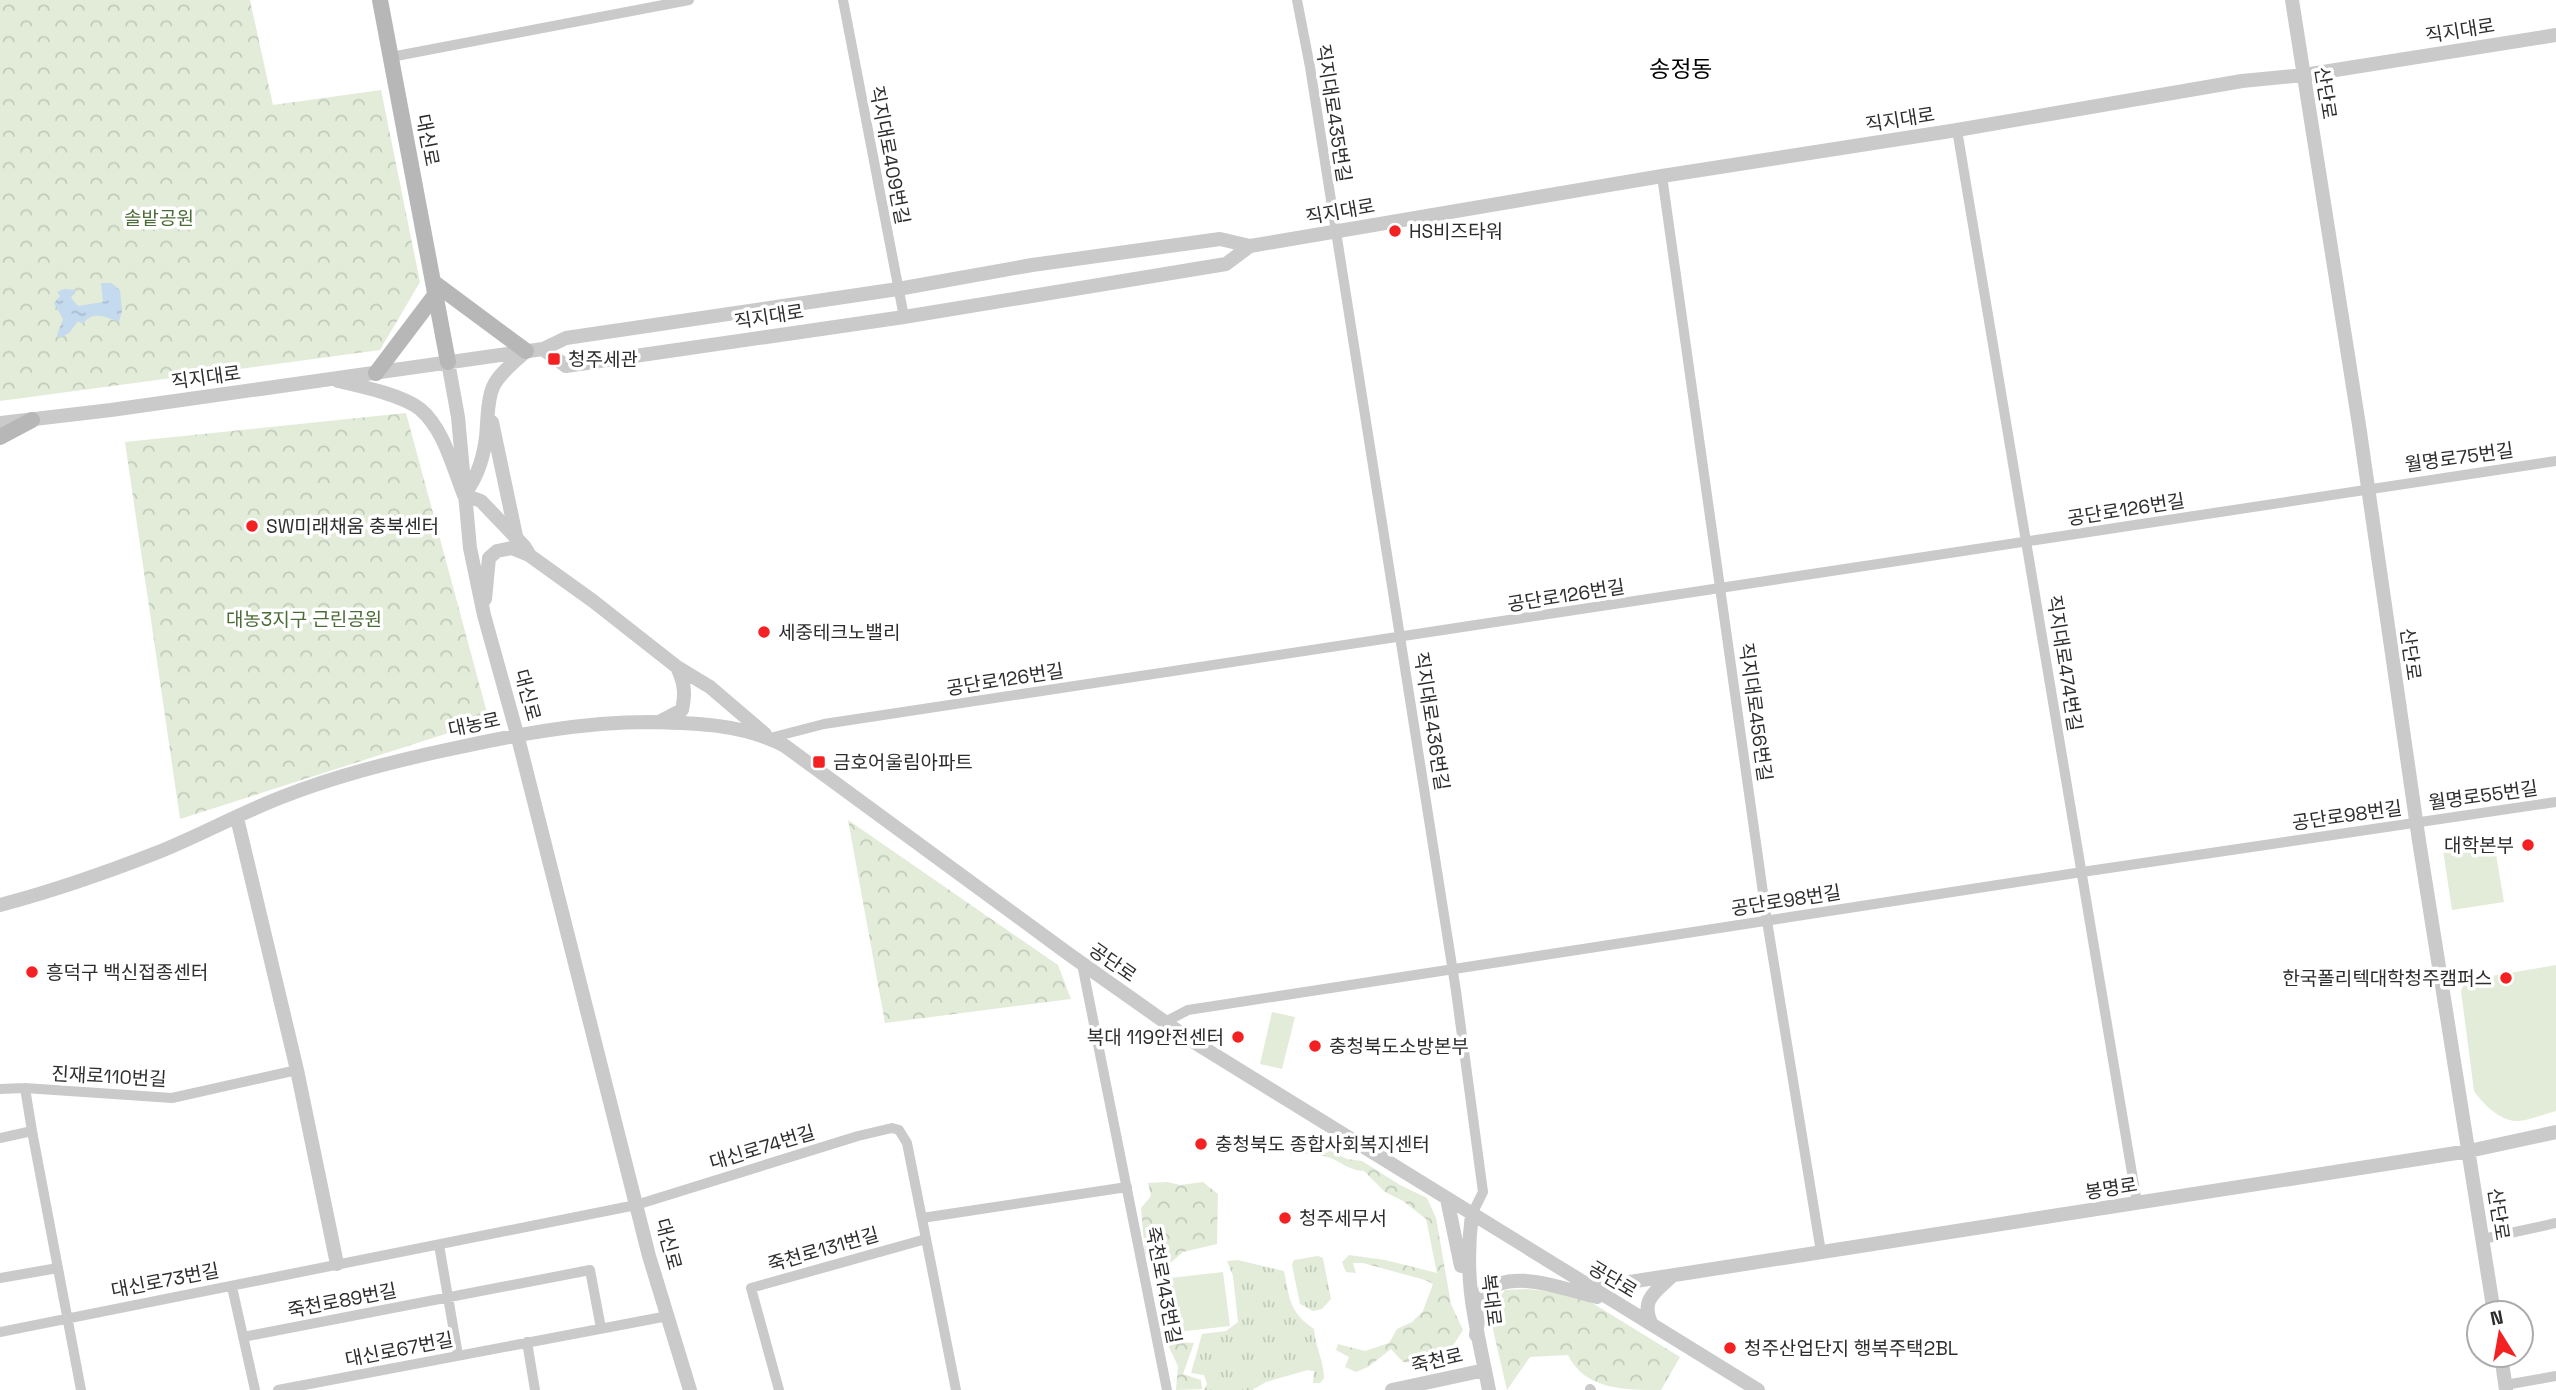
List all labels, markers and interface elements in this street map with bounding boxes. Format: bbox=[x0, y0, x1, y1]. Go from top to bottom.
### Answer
street label: 직지대로 bbox=[2424, 13, 2497, 48]
street label: 직지대로435번길 bbox=[1310, 42, 1357, 184]
district label: 송정동 bbox=[1649, 54, 1713, 84]
street label: 산단로 bbox=[2309, 65, 2342, 121]
street label: 직지대로409번길 bbox=[864, 84, 915, 226]
street label: 직지대로 bbox=[1864, 102, 1937, 137]
street label: 대신로 bbox=[410, 112, 445, 168]
street label: 직지대로 bbox=[1303, 193, 1377, 230]
park label: 솔밭공원 bbox=[124, 206, 194, 231]
place label: HS비즈타워 bbox=[1409, 219, 1503, 244]
marker: HS비즈타워 bbox=[1387, 223, 1403, 239]
street label: 직지대로 bbox=[733, 299, 806, 334]
place label: 청주세관 bbox=[568, 347, 638, 372]
marker: 청주세관 bbox=[546, 351, 562, 367]
street label: 직지대로 bbox=[170, 360, 242, 395]
street label: 월명로75번길 bbox=[2403, 437, 2515, 477]
street label: 공단로126번길 bbox=[2066, 488, 2187, 531]
place label: SW미래채움 충북센터 bbox=[266, 514, 439, 539]
marker: SW미래채움 충북센터 bbox=[244, 518, 260, 534]
street label: 공단로126번길 bbox=[1506, 574, 1627, 617]
street label: 직지대로474번길 bbox=[2041, 593, 2088, 733]
park label: 대농3지구 근린공원 bbox=[226, 607, 382, 632]
place label: 세중테크노밸리 bbox=[778, 620, 900, 645]
marker: 세중테크노밸리 bbox=[756, 624, 772, 640]
street label: 산단로 bbox=[2394, 626, 2427, 682]
street label: 직지대로456번길 bbox=[1733, 641, 1778, 783]
street label: 직지대로436번길 bbox=[1408, 650, 1455, 792]
street label: 공단로126번길 bbox=[945, 658, 1066, 701]
street label: 대신로 bbox=[509, 667, 546, 724]
street label: 대농로 bbox=[446, 707, 502, 742]
place label: 금호어울림아파트 bbox=[833, 750, 973, 775]
marker: 금호어울림아파트 bbox=[811, 754, 827, 770]
street label: 월명로55번길 bbox=[2427, 775, 2539, 816]
street label: 공단로98번길 bbox=[2290, 795, 2404, 836]
place label: 대학본부 bbox=[2444, 833, 2514, 858]
marker: 대학본부 bbox=[2520, 837, 2536, 853]
street label: 공단로98번길 bbox=[1729, 879, 1843, 922]
street label: 공단로 bbox=[1084, 937, 1141, 988]
place label: 흥덕구 백신접종센터 bbox=[46, 960, 208, 985]
marker: 흥덕구 백신접종센터 bbox=[24, 964, 40, 980]
place label: 한국폴리텍대학청주캠퍼스 bbox=[2282, 966, 2492, 991]
marker: 한국폴리텍대학청주캠퍼스 bbox=[2498, 970, 2514, 986]
place label: 복대 119안전센터 bbox=[1087, 1025, 1224, 1050]
marker: 복대 119안전센터 bbox=[1230, 1029, 1246, 1045]
place label: 충청북도소방본부 bbox=[1329, 1034, 1469, 1059]
marker: 충청북도소방본부 bbox=[1307, 1038, 1323, 1054]
street label: 진재로110번길 bbox=[51, 1061, 167, 1092]
street label: 대신로74번길 bbox=[706, 1120, 818, 1175]
place label: 충청북도 종합사회복지센터 bbox=[1215, 1132, 1430, 1157]
marker: 충청북도 종합사회복지센터 bbox=[1193, 1136, 1209, 1152]
street label: 봉명로 bbox=[2083, 1172, 2139, 1205]
street label: 산단로 bbox=[2482, 1186, 2515, 1242]
place label: 청주세무서 bbox=[1299, 1206, 1386, 1231]
marker: 청주세무서 bbox=[1277, 1210, 1293, 1226]
street label: 대신로 bbox=[650, 1216, 687, 1273]
street label: 죽천로131번길 bbox=[765, 1222, 882, 1277]
street label: 죽천로143번길 bbox=[1140, 1224, 1187, 1346]
street label: 공단로 bbox=[1584, 1255, 1642, 1304]
street label: 대신로73번길 bbox=[109, 1258, 221, 1303]
street label: 복대로 bbox=[1476, 1273, 1507, 1328]
street label: 죽천로89번길 bbox=[285, 1278, 399, 1323]
north arrow bbox=[2465, 1299, 2535, 1369]
text: N bbox=[2488, 1304, 2505, 1331]
street label: 대신로67번길 bbox=[343, 1327, 455, 1372]
place label: 청주산업단지 행복주택2BL bbox=[1744, 1336, 1958, 1361]
marker: 청주산업단지 행복주택2BL bbox=[1722, 1340, 1738, 1356]
street label: 죽천로 bbox=[1409, 1342, 1465, 1379]

